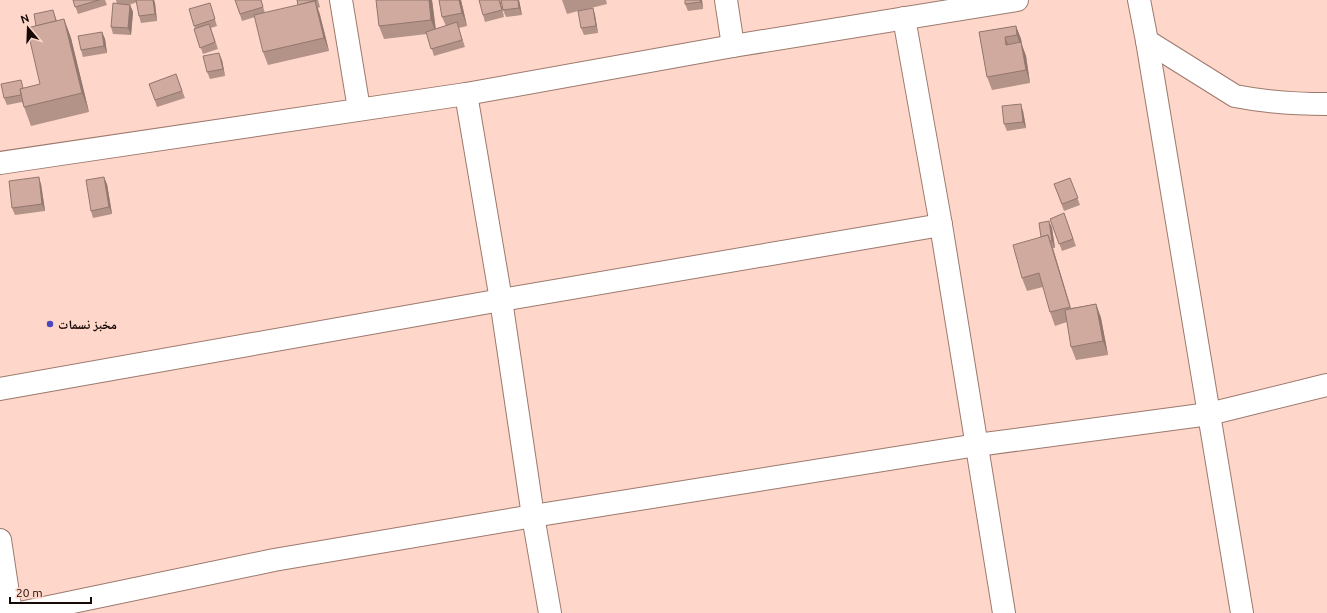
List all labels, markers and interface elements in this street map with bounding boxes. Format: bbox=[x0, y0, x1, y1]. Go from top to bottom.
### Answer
north arrow bbox=[8, 8, 48, 48]
text: N bbox=[19, 12, 31, 26]
place label: مخبز نسمات bbox=[58, 317, 117, 332]
marker: مخبز نسمات bbox=[45, 319, 55, 329]
scale bar bbox=[10, 579, 91, 605]
text: 20 m bbox=[16, 586, 43, 599]

